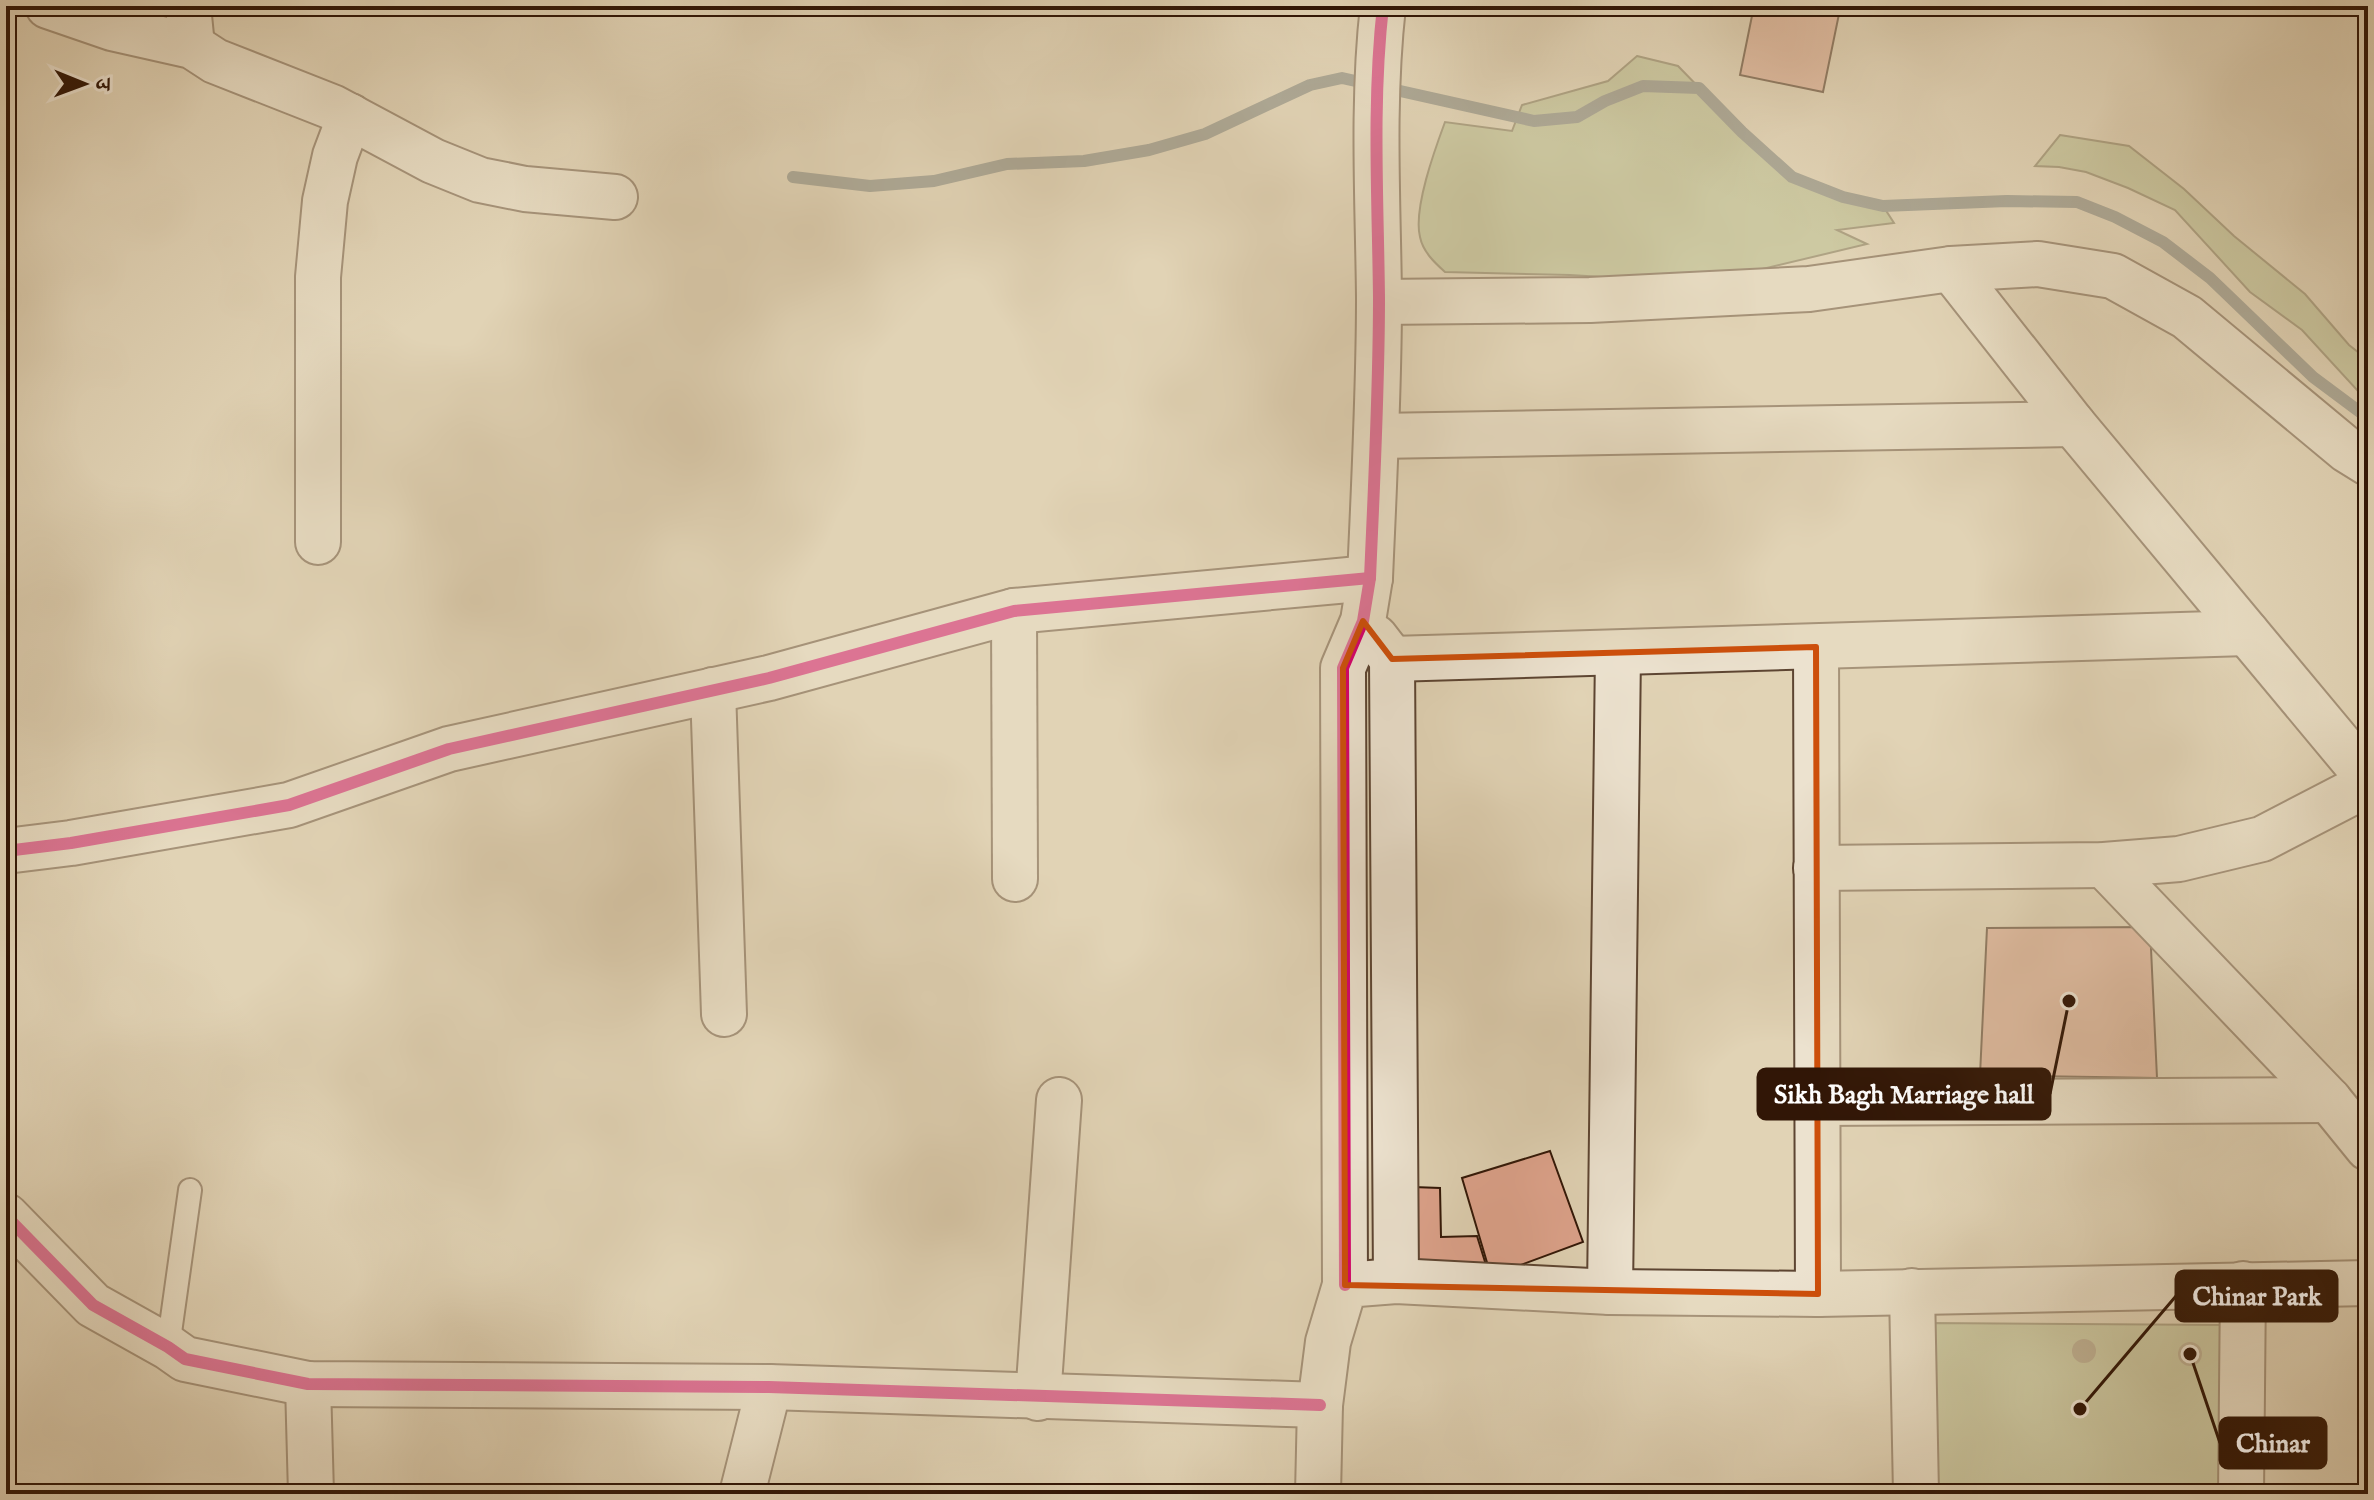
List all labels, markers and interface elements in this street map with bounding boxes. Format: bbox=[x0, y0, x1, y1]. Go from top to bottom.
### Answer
north arrow bbox=[44, 44, 124, 124]
text: उ bbox=[88, 76, 116, 92]
callout: Sikh Bagh Marriage hall bbox=[1758, 1069, 2050, 1119]
text: Sikh Bagh Marriage hall bbox=[1774, 1079, 2035, 1112]
callout: Chinar Park bbox=[2176, 1271, 2337, 1321]
text: Chinar Park bbox=[2192, 1281, 2323, 1314]
callout: Chinar bbox=[2220, 1418, 2326, 1468]
text: Chinar bbox=[2236, 1428, 2310, 1461]

